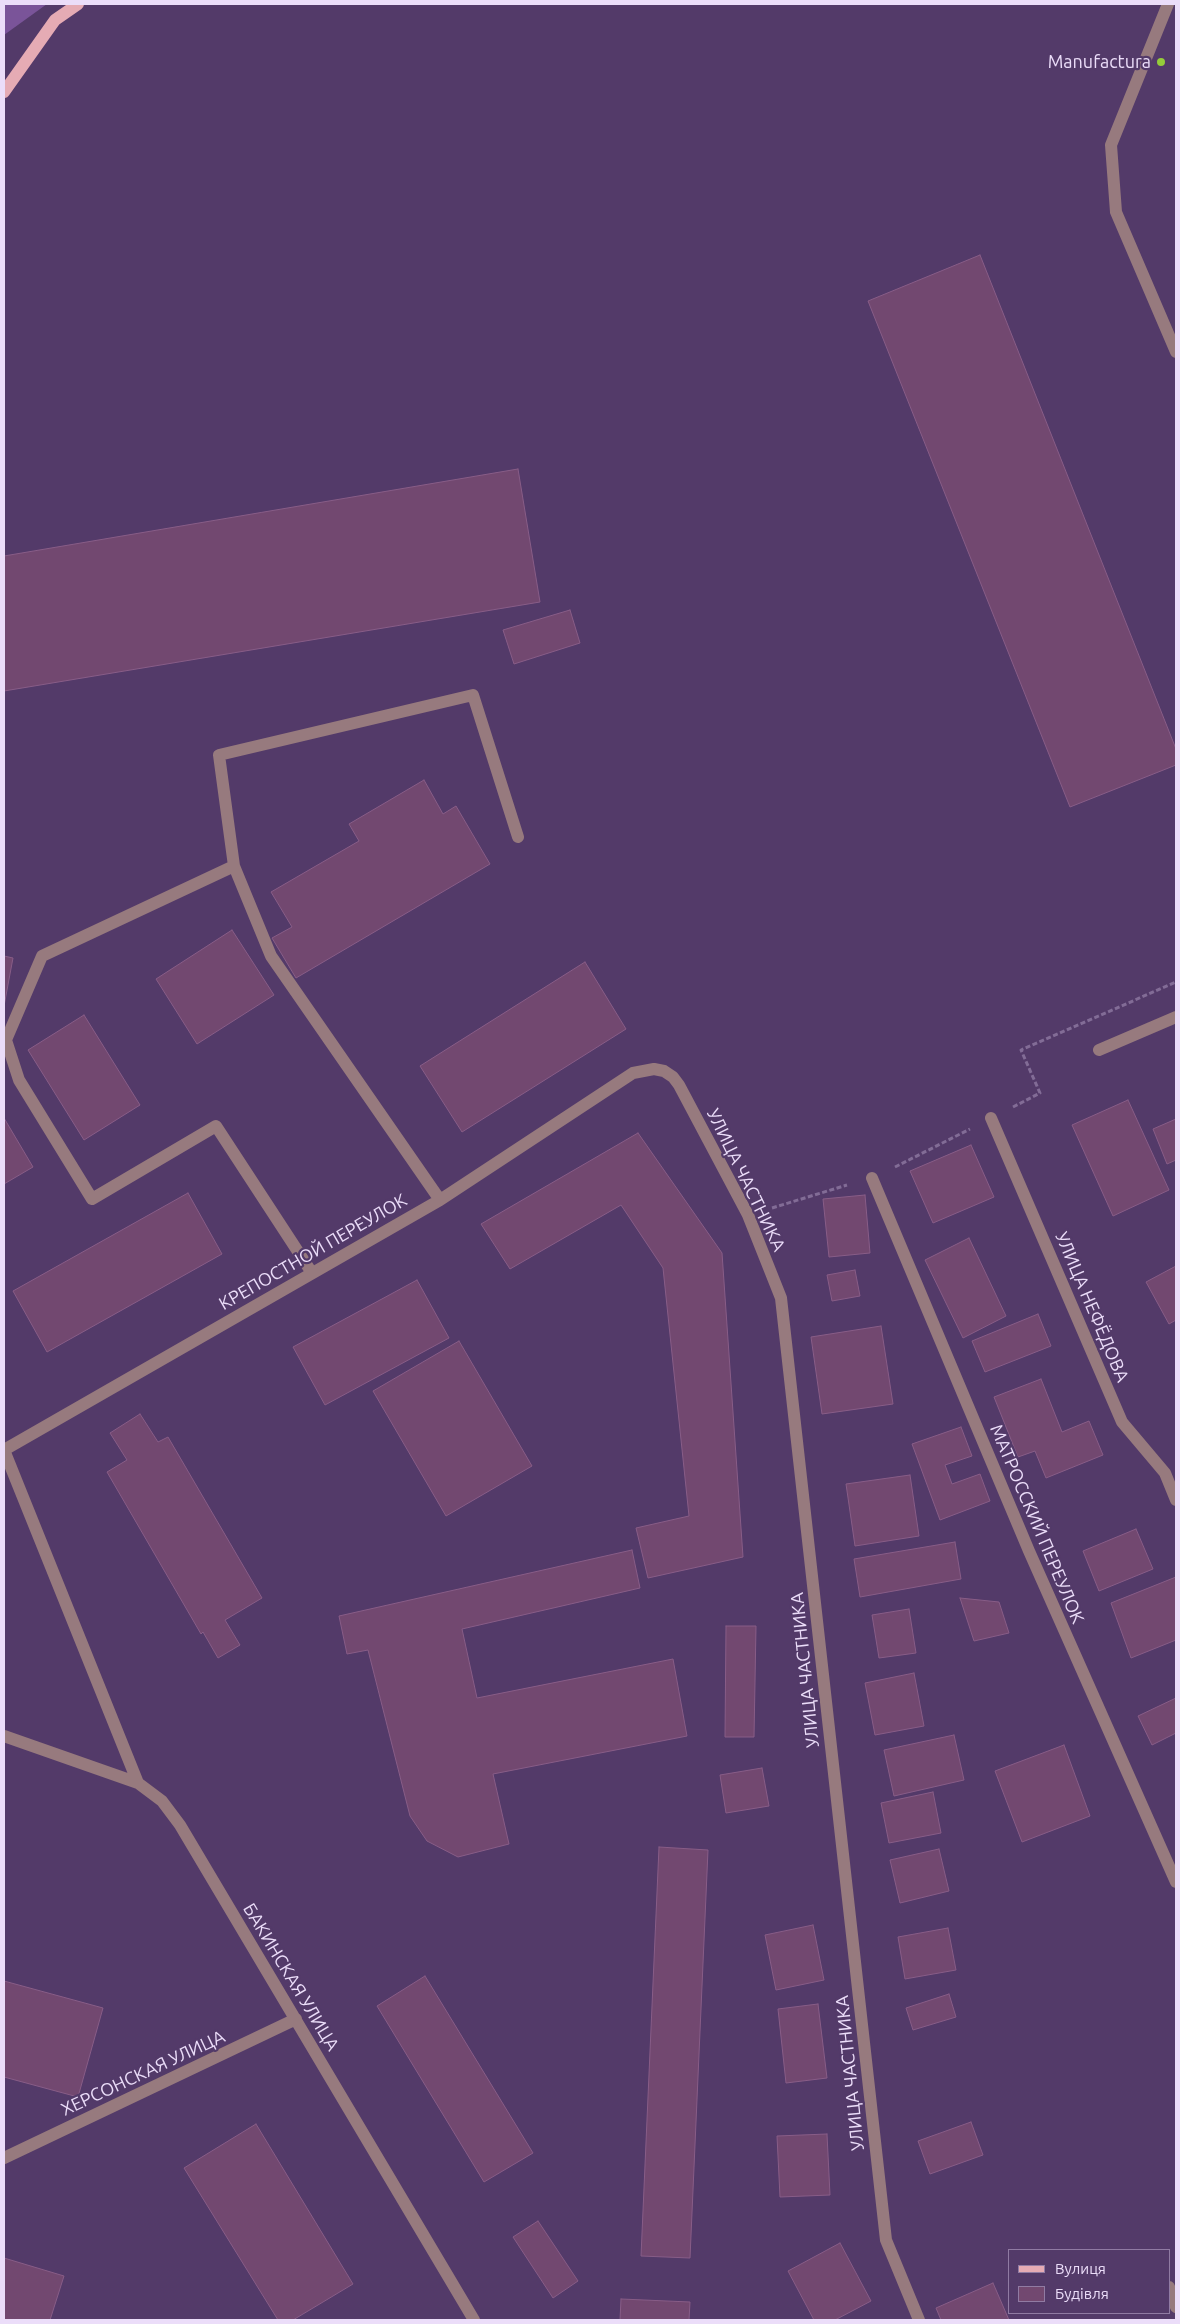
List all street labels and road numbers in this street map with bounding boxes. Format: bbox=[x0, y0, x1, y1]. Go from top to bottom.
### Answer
street label: УЛИЦА ЧАСТНИКА bbox=[702, 1105, 790, 1255]
street label: КРЕПОСТНОЙ ПЕРЕУЛОК bbox=[215, 1189, 411, 1315]
street label: УЛИЦА НЕФЁДОВА bbox=[1051, 1229, 1133, 1385]
street label: МАТРОССКИЙ ПЕРЕУЛОК bbox=[985, 1421, 1089, 1627]
street label: УЛИЦА ЧАСТНИКА bbox=[786, 1591, 824, 1749]
street label: БАКИНСКАЯ УЛИЦА bbox=[238, 1899, 344, 2055]
street label: УЛИЦА ЧАСТНИКА bbox=[831, 1994, 869, 2152]
street label: ХЕРСОНСКАЯ УЛИЦА bbox=[58, 2026, 228, 2120]

